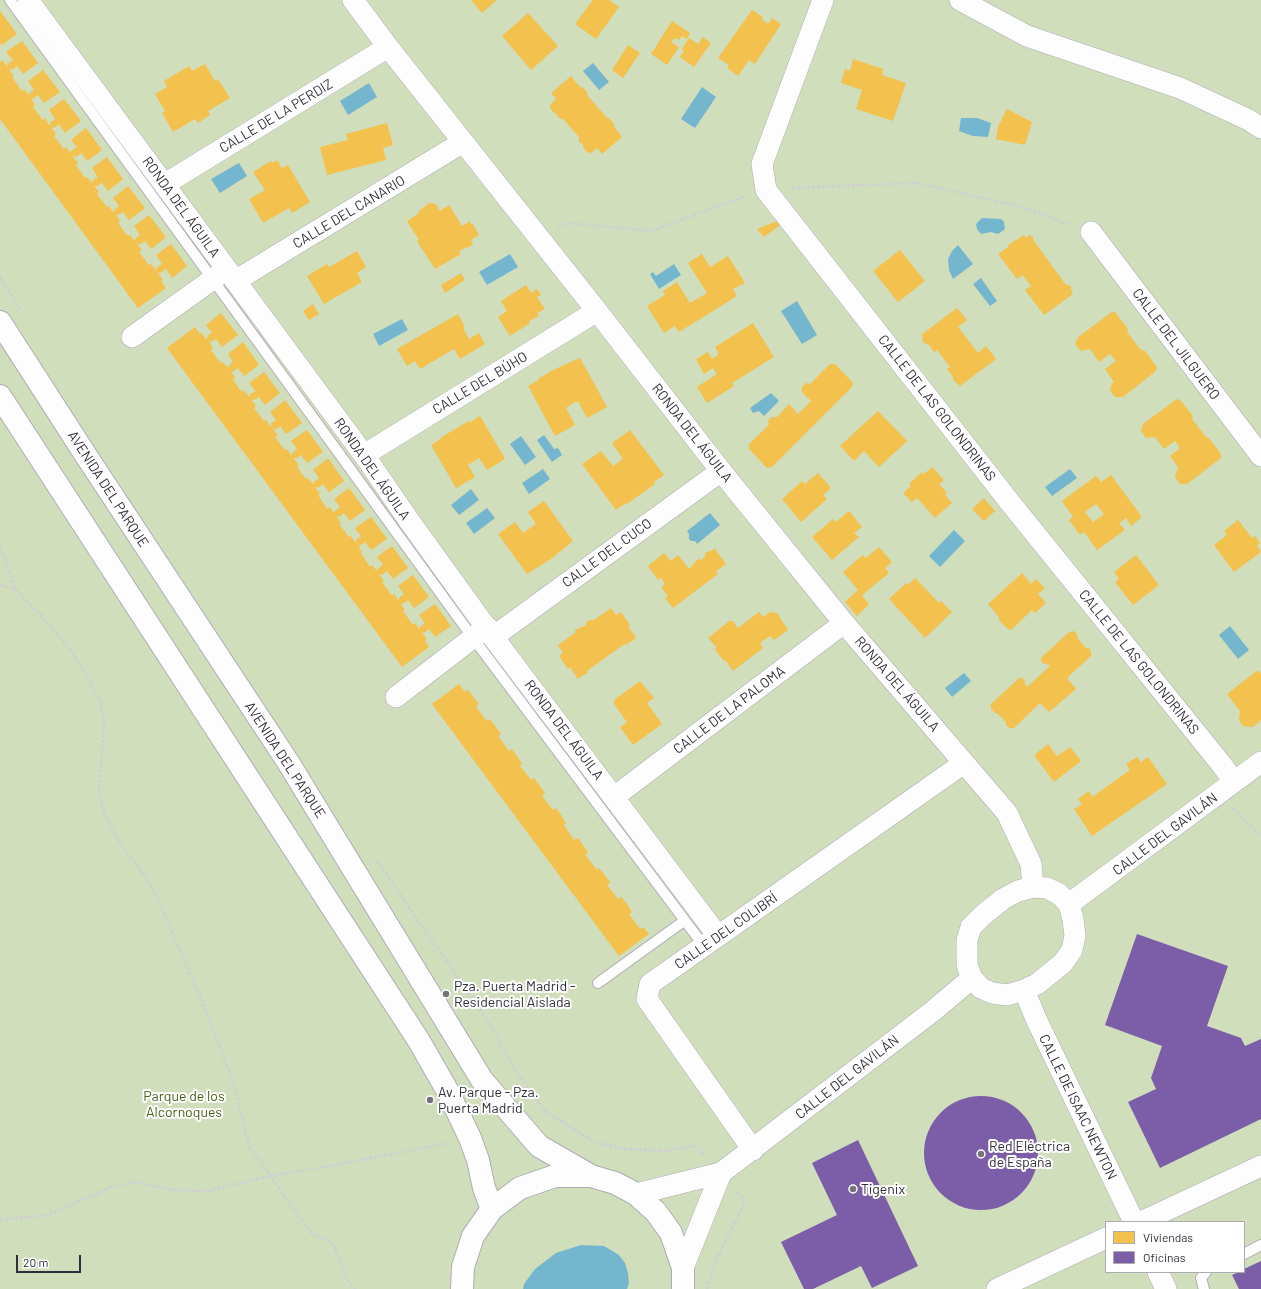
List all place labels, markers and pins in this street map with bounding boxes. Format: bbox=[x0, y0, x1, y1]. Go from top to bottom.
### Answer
place label: Pza. Puerta Madrid - Residencial Aislada bbox=[454, 978, 575, 1010]
marker: Pza. Puerta Madrid - Residencial Aislada bbox=[441, 989, 451, 999]
place label: Av. Parque - Pza. Puerta Madrid bbox=[438, 1084, 539, 1116]
marker: Av. Parque - Pza. Puerta Madrid bbox=[425, 1095, 435, 1105]
place label: Red Eléctrica de España bbox=[989, 1138, 1070, 1170]
marker: Red Eléctrica de España bbox=[976, 1149, 986, 1159]
place label: Tigenix bbox=[861, 1181, 905, 1197]
marker: Tigenix bbox=[848, 1184, 858, 1194]

